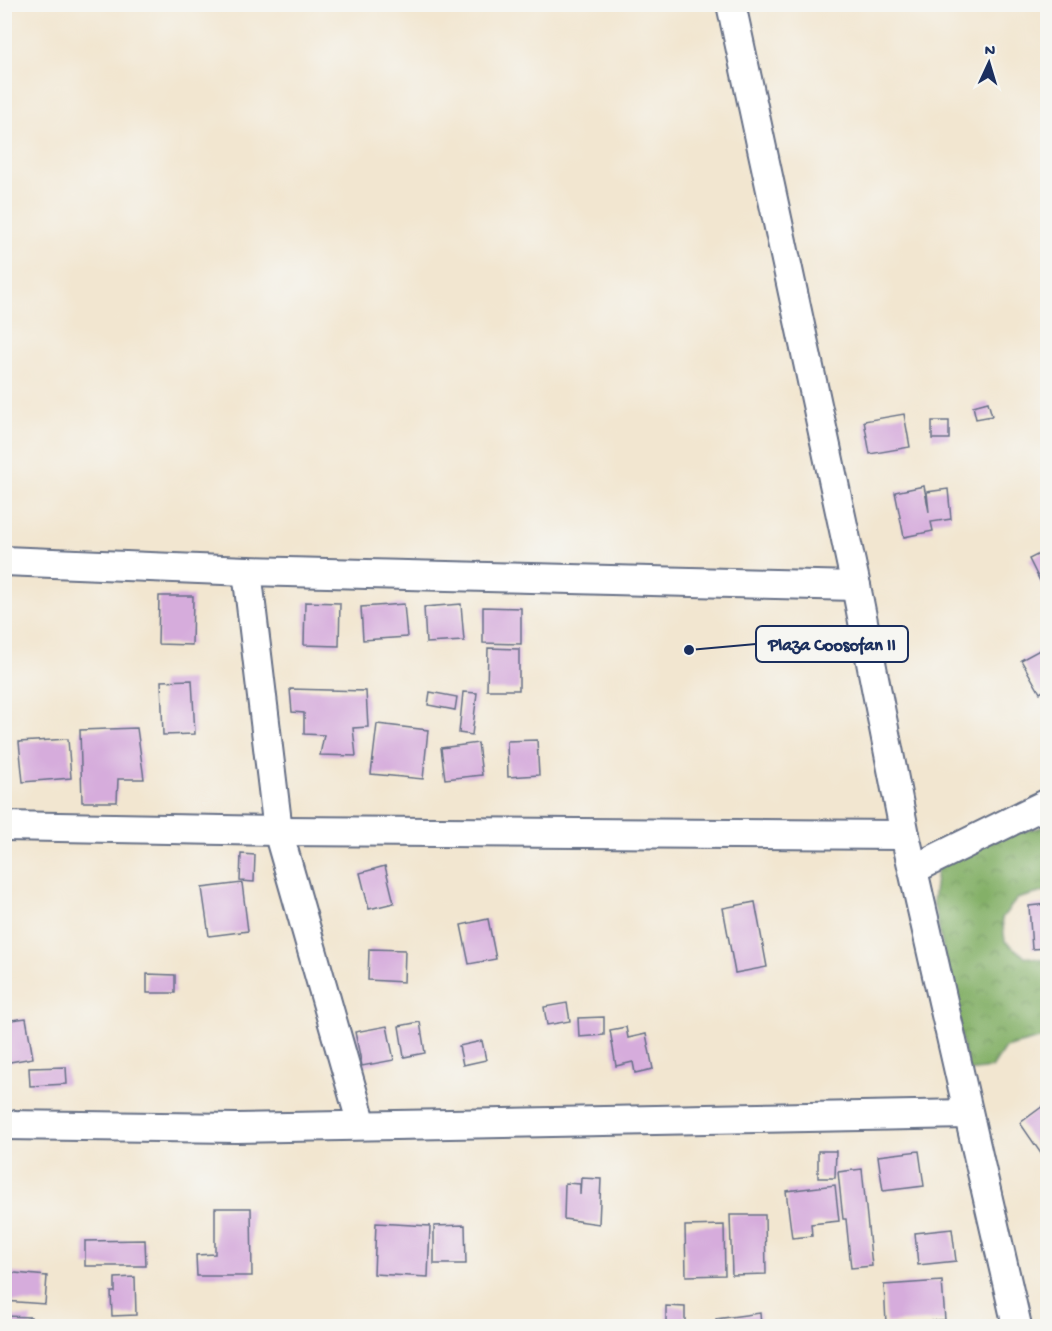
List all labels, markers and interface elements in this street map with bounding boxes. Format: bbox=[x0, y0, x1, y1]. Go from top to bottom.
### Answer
north arrow bbox=[959, 33, 1019, 93]
text: N bbox=[984, 42, 996, 61]
callout: Plaza Coosofan II bbox=[756, 626, 908, 662]
text: Plaza Coosofan II bbox=[767, 636, 896, 657]

